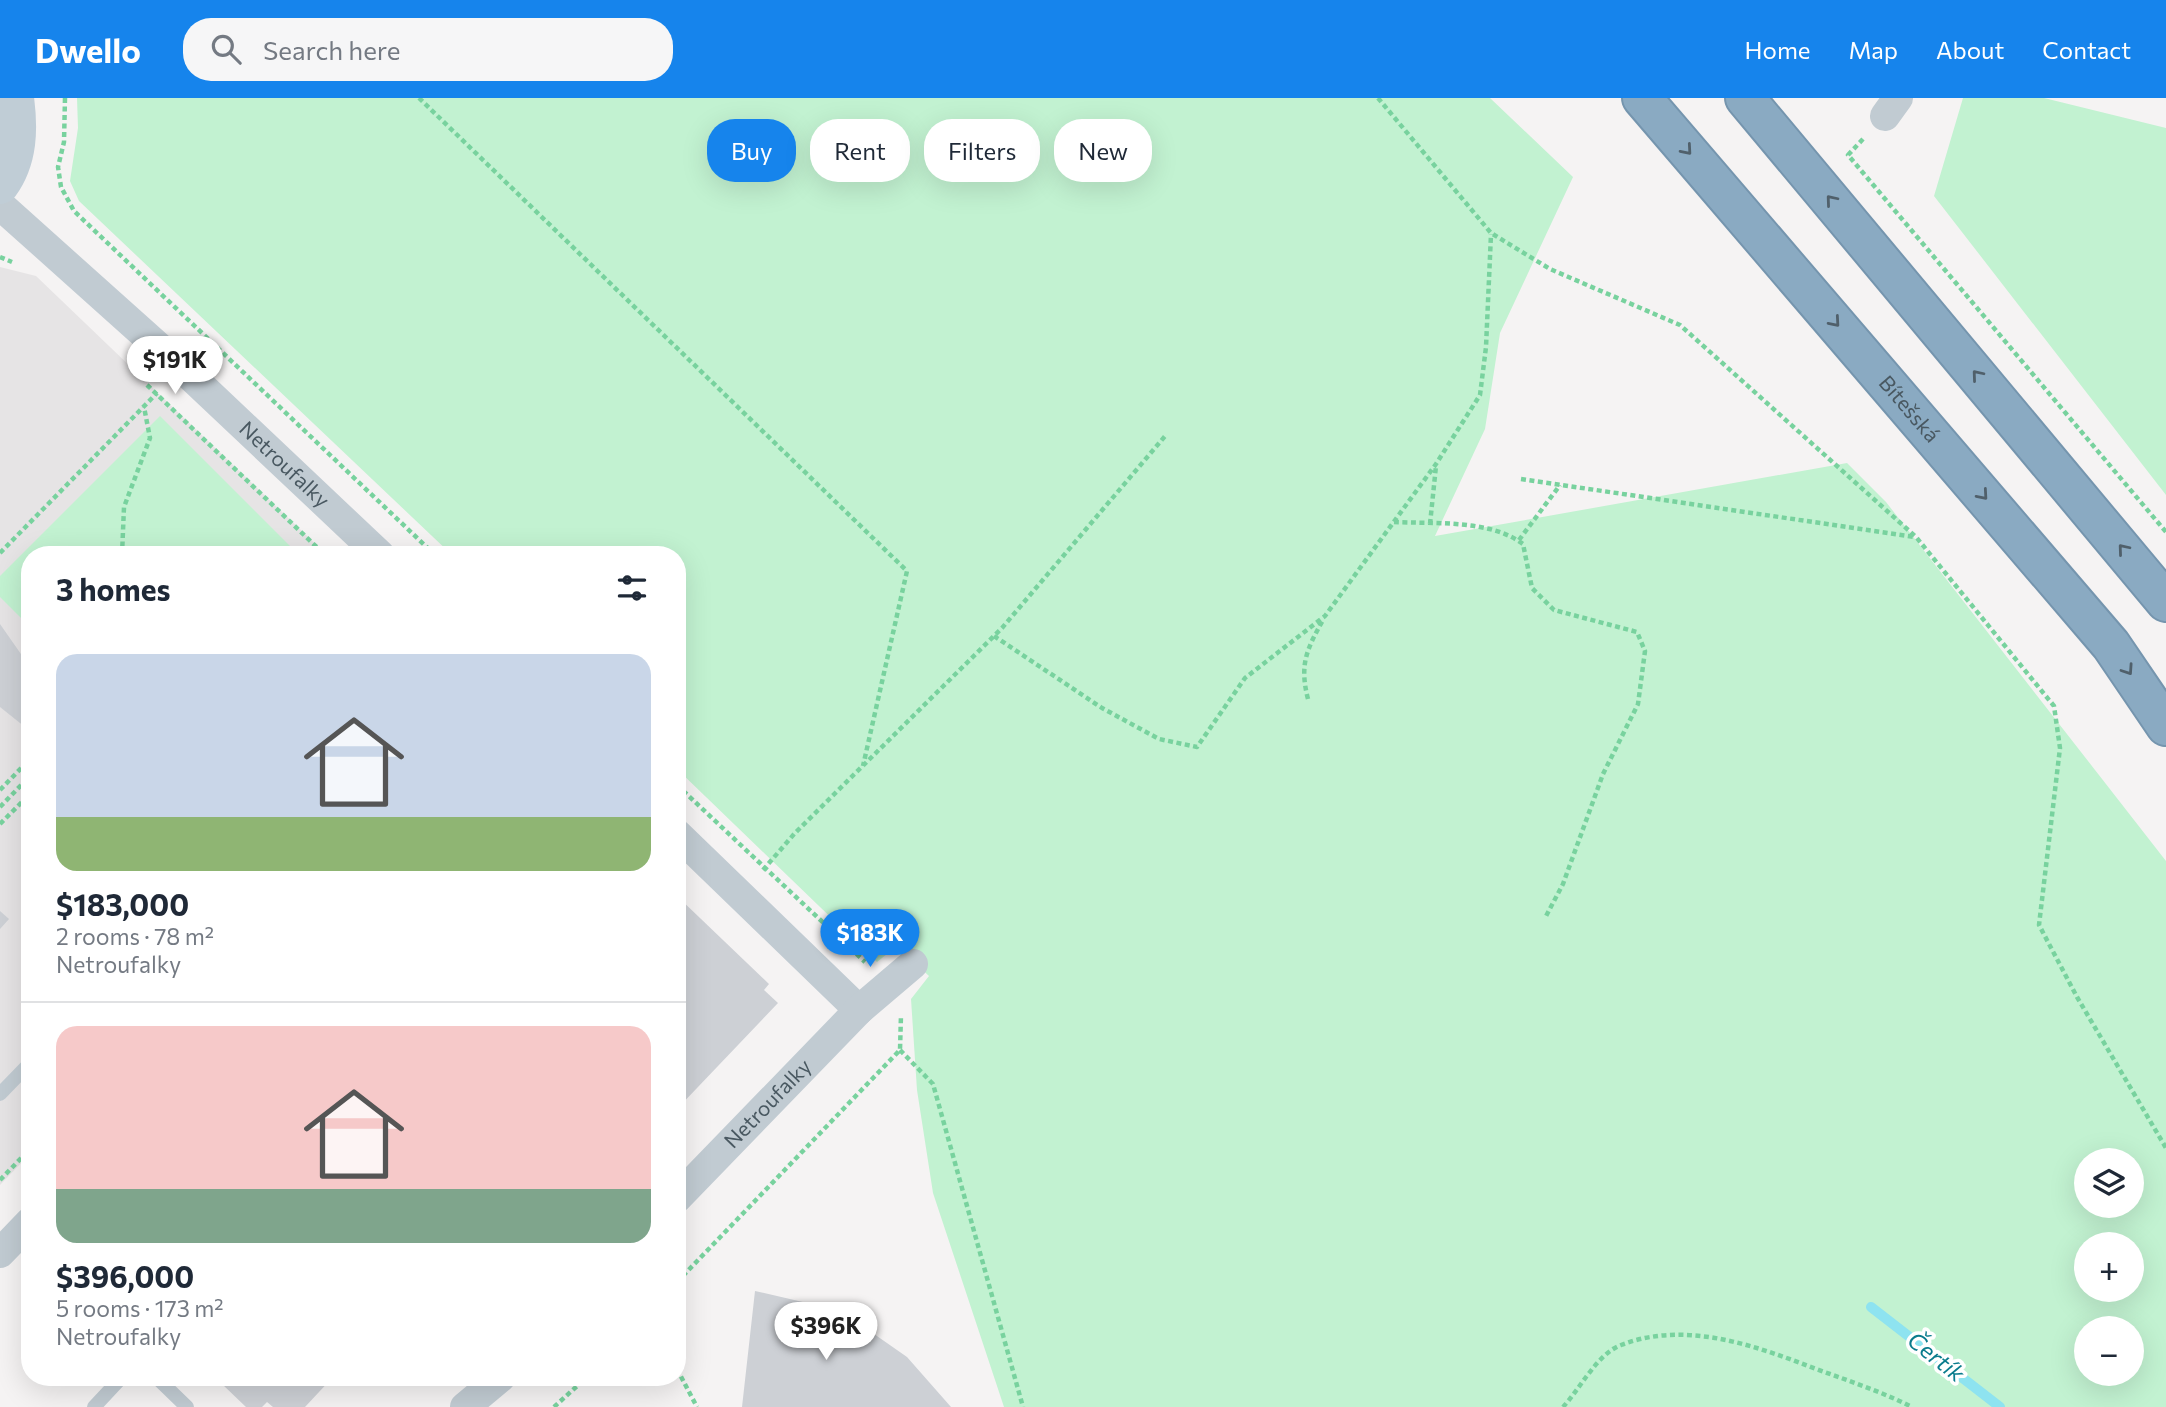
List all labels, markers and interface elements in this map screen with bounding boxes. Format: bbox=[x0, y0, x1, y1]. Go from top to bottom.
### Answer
search box bbox=[183, 18, 673, 81]
text: Dwello bbox=[35, 29, 141, 70]
icon: search bbox=[207, 30, 245, 68]
text: Search here bbox=[263, 34, 401, 65]
text: Home bbox=[1745, 35, 1811, 64]
text: Map bbox=[1849, 35, 1898, 64]
text: About bbox=[1936, 35, 2004, 64]
text: Contact bbox=[2042, 35, 2131, 64]
chip: Buy bbox=[707, 119, 796, 182]
chip: Rent bbox=[810, 119, 910, 182]
chip: Filters bbox=[924, 119, 1040, 182]
chip: New bbox=[1054, 119, 1152, 182]
one-way arrow bbox=[1679, 142, 1691, 155]
one-way arrow bbox=[1827, 196, 1839, 209]
one-way arrow bbox=[1827, 314, 1839, 327]
pin: $191K bbox=[126, 336, 224, 396]
text: $191K bbox=[143, 345, 207, 373]
street label: Bítešská bbox=[1875, 370, 1946, 447]
one-way arrow bbox=[1973, 370, 1985, 383]
street label: Netroufalky bbox=[235, 415, 336, 512]
one-way arrow bbox=[1975, 487, 1987, 500]
one-way arrow bbox=[2119, 545, 2131, 558]
icon: filters bbox=[613, 569, 651, 607]
text: 3 homes bbox=[56, 570, 170, 607]
one-way arrow bbox=[2120, 662, 2132, 675]
icon: home bbox=[291, 699, 417, 825]
text: $183,000 bbox=[56, 885, 189, 922]
pin: $183K bbox=[821, 910, 919, 969]
text: $183K bbox=[836, 918, 904, 946]
text: 2 rooms · 78 m² bbox=[56, 922, 214, 950]
text: Netroufalky bbox=[56, 950, 181, 978]
street label: Netroufalky bbox=[718, 1053, 816, 1153]
icon: home bbox=[291, 1071, 417, 1197]
map controls bbox=[2074, 1148, 2144, 1386]
button: layers bbox=[2074, 1148, 2144, 1218]
button: + bbox=[2074, 1232, 2144, 1302]
text: $396,000 bbox=[56, 1257, 194, 1294]
text: 5 rooms · 173 m² bbox=[56, 1294, 223, 1322]
pin: $396K bbox=[777, 1302, 875, 1362]
text: $396K bbox=[790, 1311, 862, 1339]
button: − bbox=[2074, 1316, 2144, 1386]
text: Netroufalky bbox=[56, 1322, 181, 1350]
water label: Čertík bbox=[1902, 1325, 1971, 1388]

